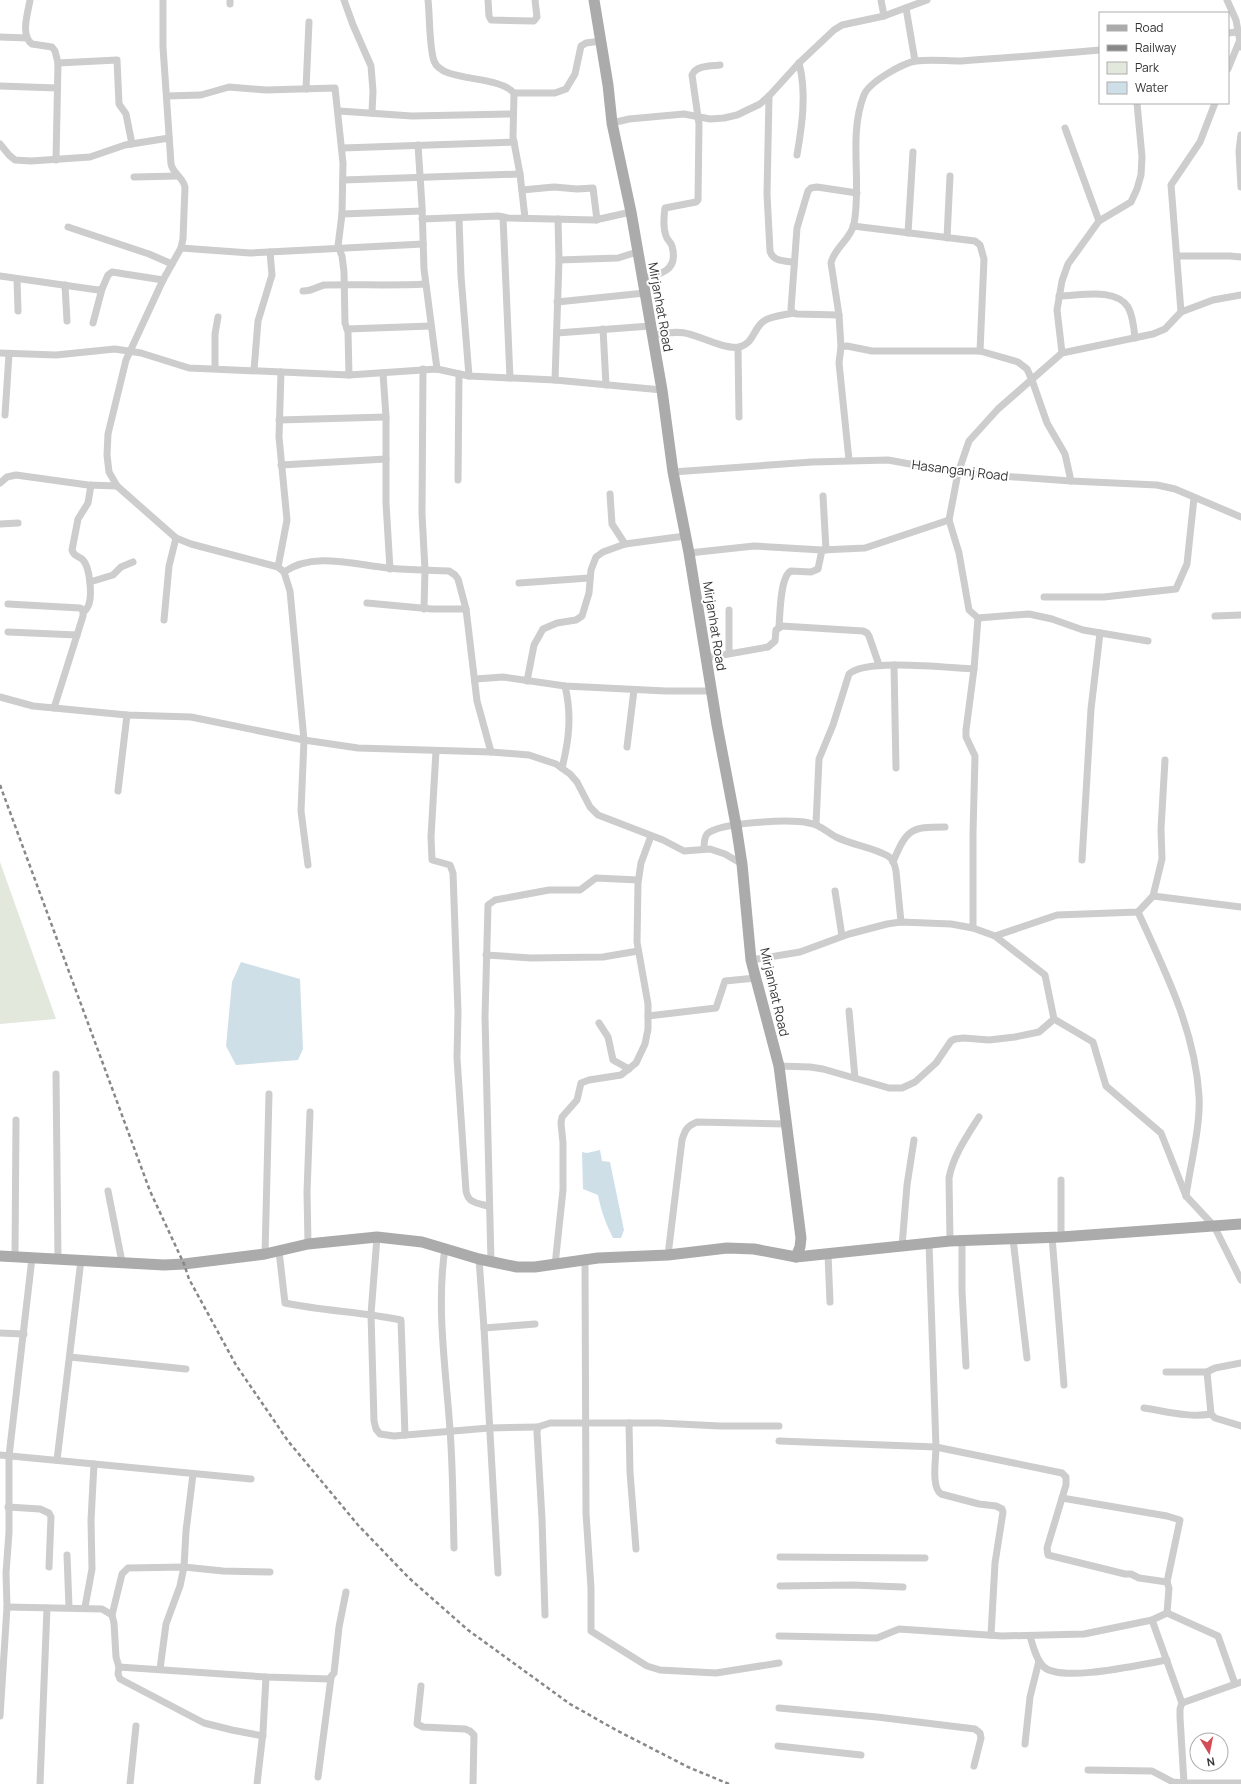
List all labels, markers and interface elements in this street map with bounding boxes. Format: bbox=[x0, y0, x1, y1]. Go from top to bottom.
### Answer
legend bbox=[1099, 12, 1229, 104]
text: Road bbox=[1135, 19, 1163, 36]
text: Railway bbox=[1135, 39, 1177, 56]
text: Park bbox=[1135, 59, 1160, 76]
text: Water bbox=[1135, 79, 1169, 96]
street label: Mirjanhat Road bbox=[644, 261, 678, 353]
street label: Hasanganj Road bbox=[911, 455, 1009, 485]
street label: Mirjanhat Road bbox=[699, 580, 731, 672]
street label: Mirjanhat Road bbox=[756, 946, 794, 1038]
north arrow bbox=[1189, 1732, 1229, 1772]
text: N bbox=[1206, 1754, 1216, 1770]

